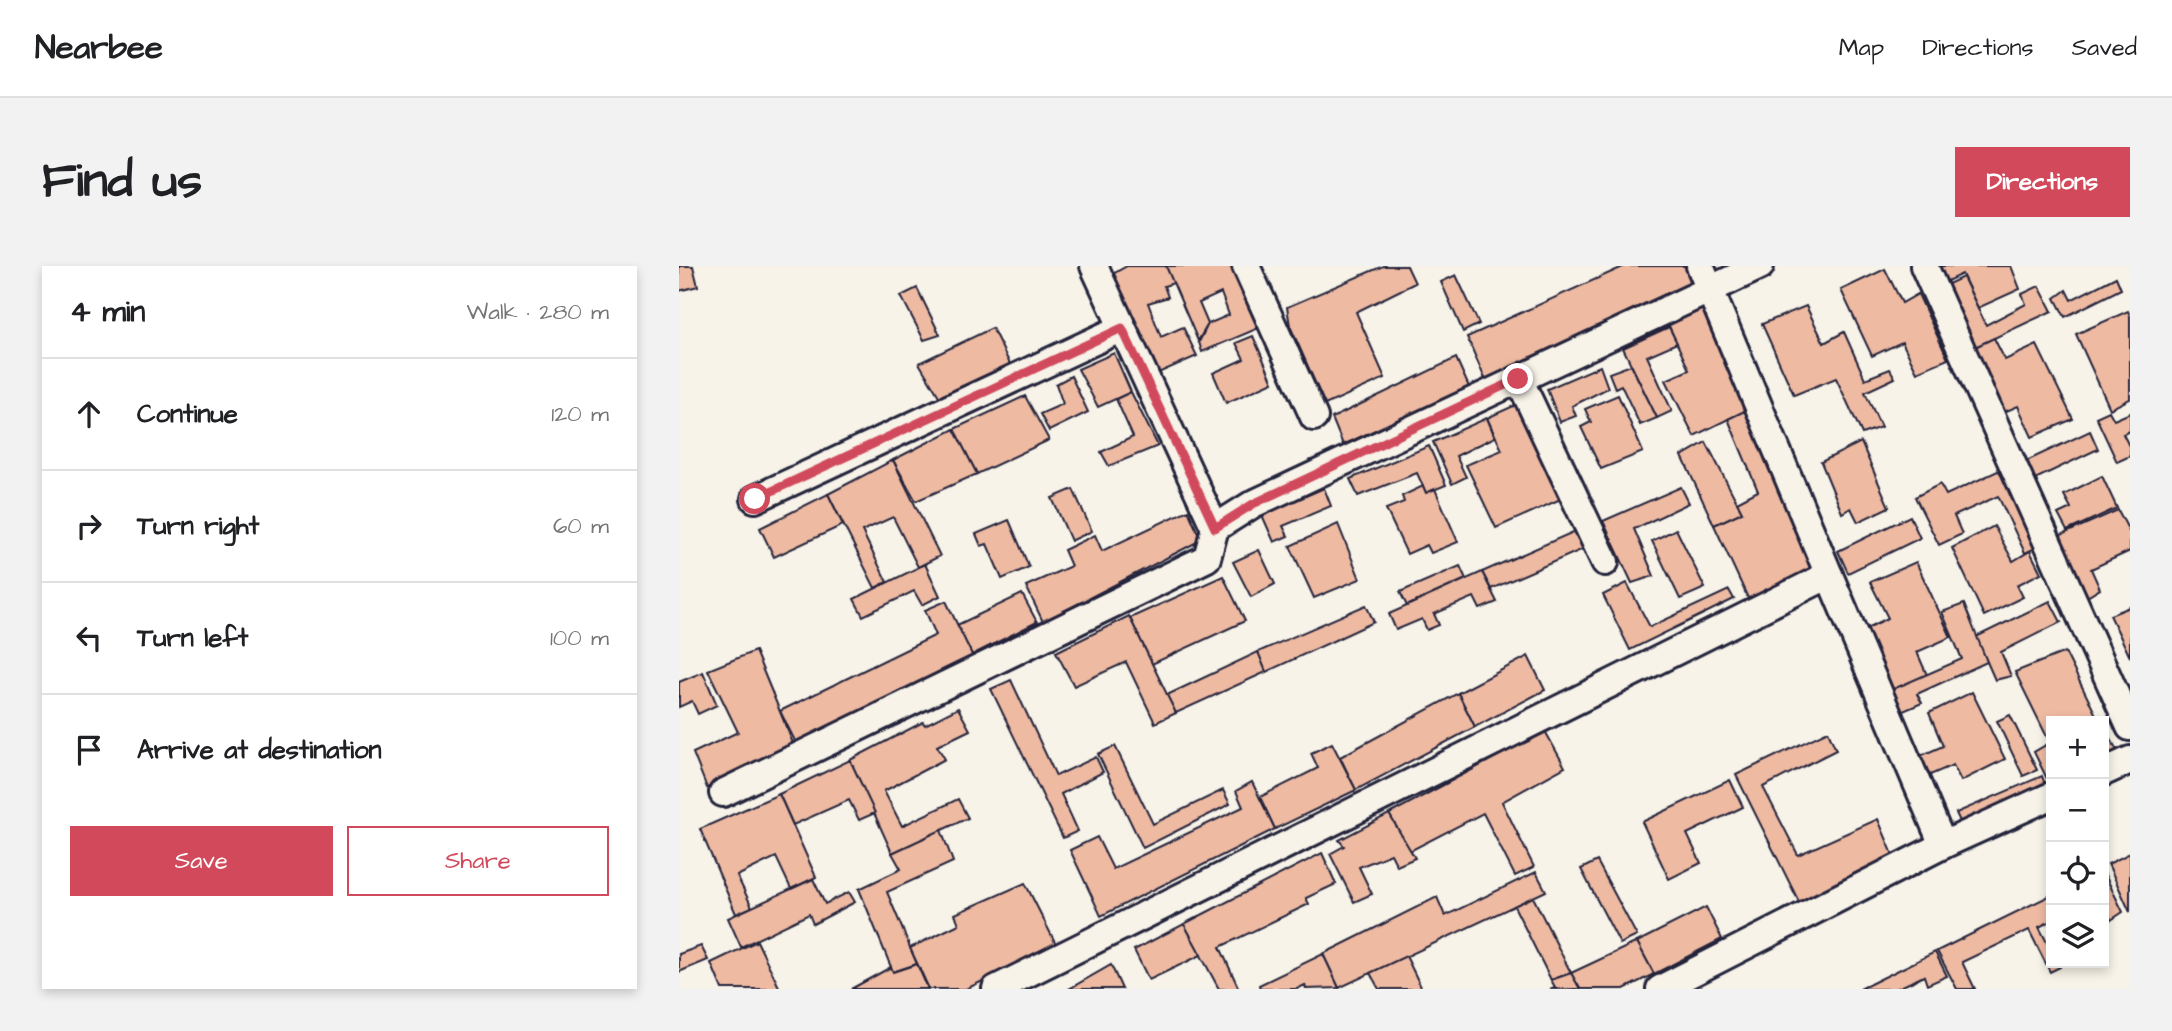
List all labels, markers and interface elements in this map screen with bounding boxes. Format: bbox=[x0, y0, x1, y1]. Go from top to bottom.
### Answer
text: Nearbee bbox=[35, 25, 163, 71]
text: Map bbox=[1839, 31, 1884, 65]
text: Directions bbox=[1922, 31, 2034, 65]
text: Saved bbox=[2072, 31, 2137, 65]
button: Directions bbox=[1955, 147, 2130, 217]
text: Find us bbox=[42, 148, 202, 216]
text: 4 min bbox=[70, 291, 145, 333]
text: Walk · 280 m bbox=[467, 296, 609, 328]
route end bbox=[1502, 363, 1533, 394]
icon: ahead bbox=[70, 395, 108, 433]
text: Continue bbox=[137, 396, 238, 432]
text: 120 m bbox=[551, 398, 609, 430]
route start bbox=[739, 483, 770, 514]
icon: right bbox=[70, 507, 108, 545]
text: Turn right bbox=[137, 508, 259, 544]
text: 60 m bbox=[553, 510, 609, 542]
icon: left bbox=[70, 619, 108, 657]
text: Turn left bbox=[137, 620, 248, 656]
text: 100 m bbox=[550, 622, 609, 654]
map controls bbox=[2046, 716, 2109, 968]
button: + bbox=[2046, 716, 2109, 779]
icon: arrive bbox=[70, 731, 108, 769]
text: Arrive at destination bbox=[137, 732, 382, 768]
button: − bbox=[2046, 779, 2109, 842]
button: Save bbox=[70, 826, 333, 896]
button: Share bbox=[347, 826, 609, 896]
button: locate bbox=[2046, 842, 2109, 905]
button: layers bbox=[2046, 905, 2109, 968]

